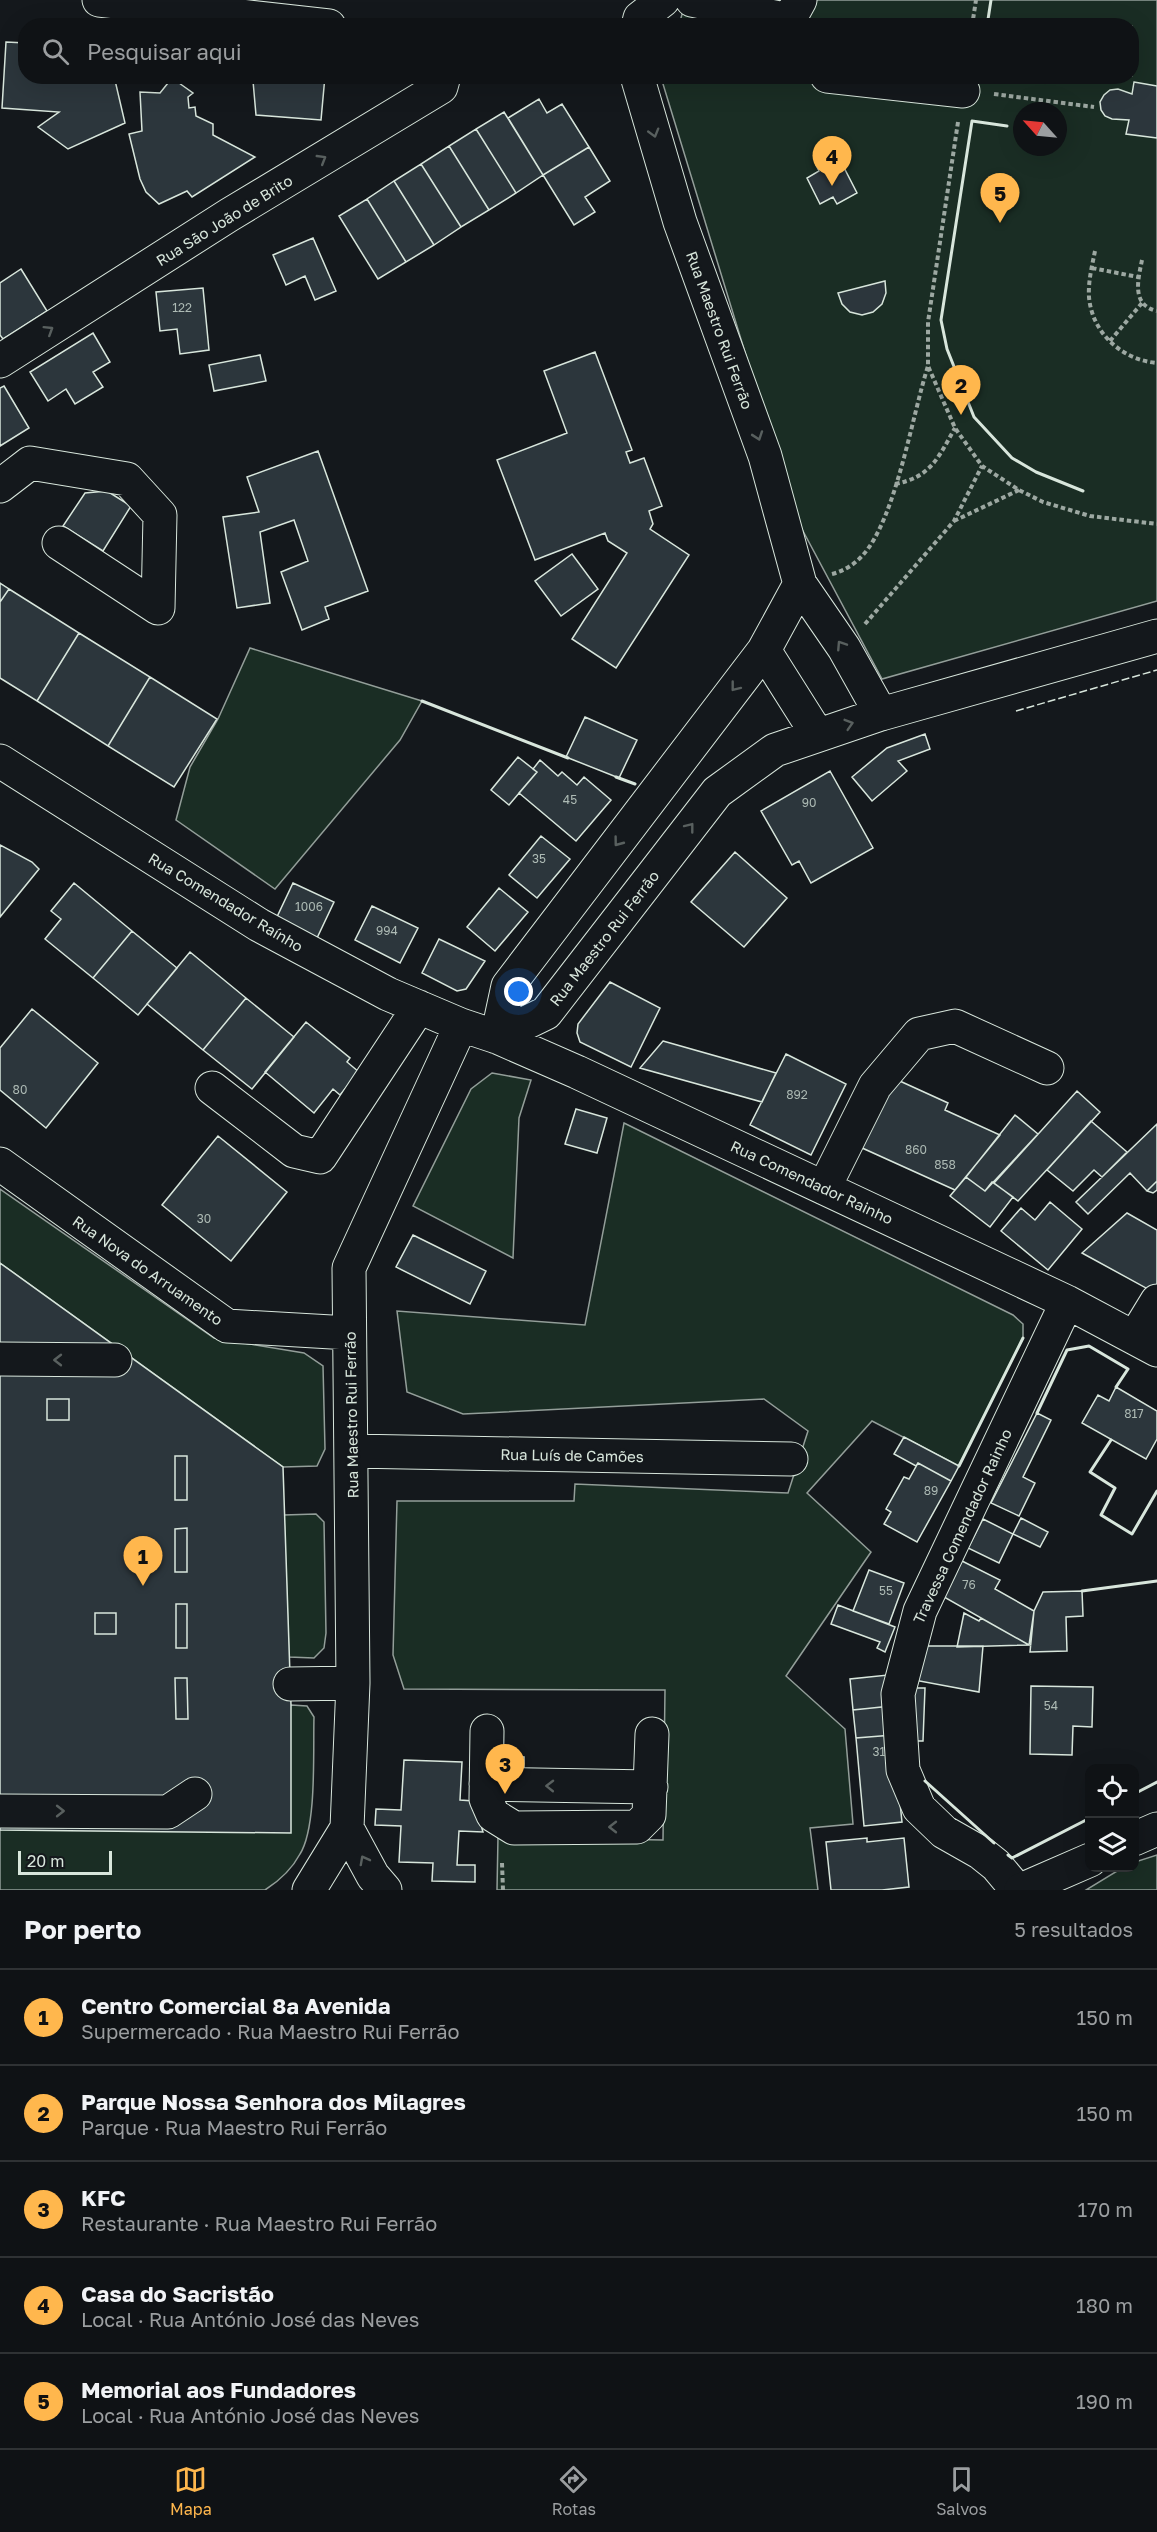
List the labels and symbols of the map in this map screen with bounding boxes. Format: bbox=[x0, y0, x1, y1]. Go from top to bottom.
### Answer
north arrow bbox=[1013, 102, 1067, 156]
one-way arrow bbox=[647, 127, 659, 137]
pin: 4 bbox=[812, 136, 852, 186]
one-way arrow bbox=[316, 155, 326, 167]
street label: Rua São João de Brito bbox=[153, 171, 295, 269]
pin: 5 bbox=[980, 174, 1020, 223]
street label: Rua Maestro Rui Ferrão bbox=[683, 248, 757, 412]
house number: 122 bbox=[172, 300, 192, 315]
one-way arrow bbox=[43, 326, 54, 337]
pin: 2 bbox=[942, 366, 980, 415]
one-way arrow bbox=[751, 430, 763, 441]
one-way arrow bbox=[838, 641, 849, 652]
one-way arrow bbox=[732, 680, 743, 691]
one-way arrow bbox=[843, 719, 854, 731]
house number: 45 bbox=[563, 792, 577, 807]
house number: 90 bbox=[802, 795, 816, 810]
one-way arrow bbox=[682, 823, 693, 834]
one-way arrow bbox=[614, 835, 625, 846]
street label: Rua Comendador Raínho bbox=[145, 849, 307, 955]
house number: 35 bbox=[532, 851, 546, 866]
street label: Rua Maestro Rui Ferrão bbox=[546, 867, 662, 1009]
house number: 1006 bbox=[295, 899, 323, 914]
house number: 994 bbox=[376, 923, 398, 938]
your location bbox=[504, 977, 533, 1006]
house number: 80 bbox=[13, 1082, 27, 1097]
house number: 892 bbox=[786, 1087, 808, 1102]
street label: Rua Comendador Rainho bbox=[728, 1136, 896, 1228]
house number: 860 bbox=[905, 1142, 927, 1157]
house number: 858 bbox=[934, 1157, 956, 1172]
street label: Rua Nova do Arruamento bbox=[70, 1211, 226, 1329]
house number: 30 bbox=[197, 1211, 211, 1226]
street label: Rua Maestro Rui Ferrão bbox=[341, 1331, 361, 1499]
one-way arrow bbox=[53, 1354, 62, 1366]
house number: 817 bbox=[1124, 1406, 1144, 1421]
street label: Travessa Comendador Rainho bbox=[909, 1426, 1015, 1626]
street label: Rua Luís de Camões bbox=[500, 1445, 644, 1465]
house number: 89 bbox=[924, 1483, 938, 1498]
pin: 1 bbox=[124, 1536, 162, 1586]
house number: 76 bbox=[962, 1577, 976, 1592]
house number: 55 bbox=[879, 1583, 893, 1598]
house number: 54 bbox=[1044, 1698, 1058, 1713]
pin: 3 bbox=[486, 1744, 524, 1794]
house number: 31 bbox=[873, 1744, 886, 1759]
one-way arrow bbox=[546, 1779, 555, 1792]
one-way arrow bbox=[55, 1805, 64, 1817]
one-way arrow bbox=[609, 1821, 618, 1833]
scale bar bbox=[18, 1848, 112, 1876]
one-way arrow bbox=[360, 1855, 372, 1866]

